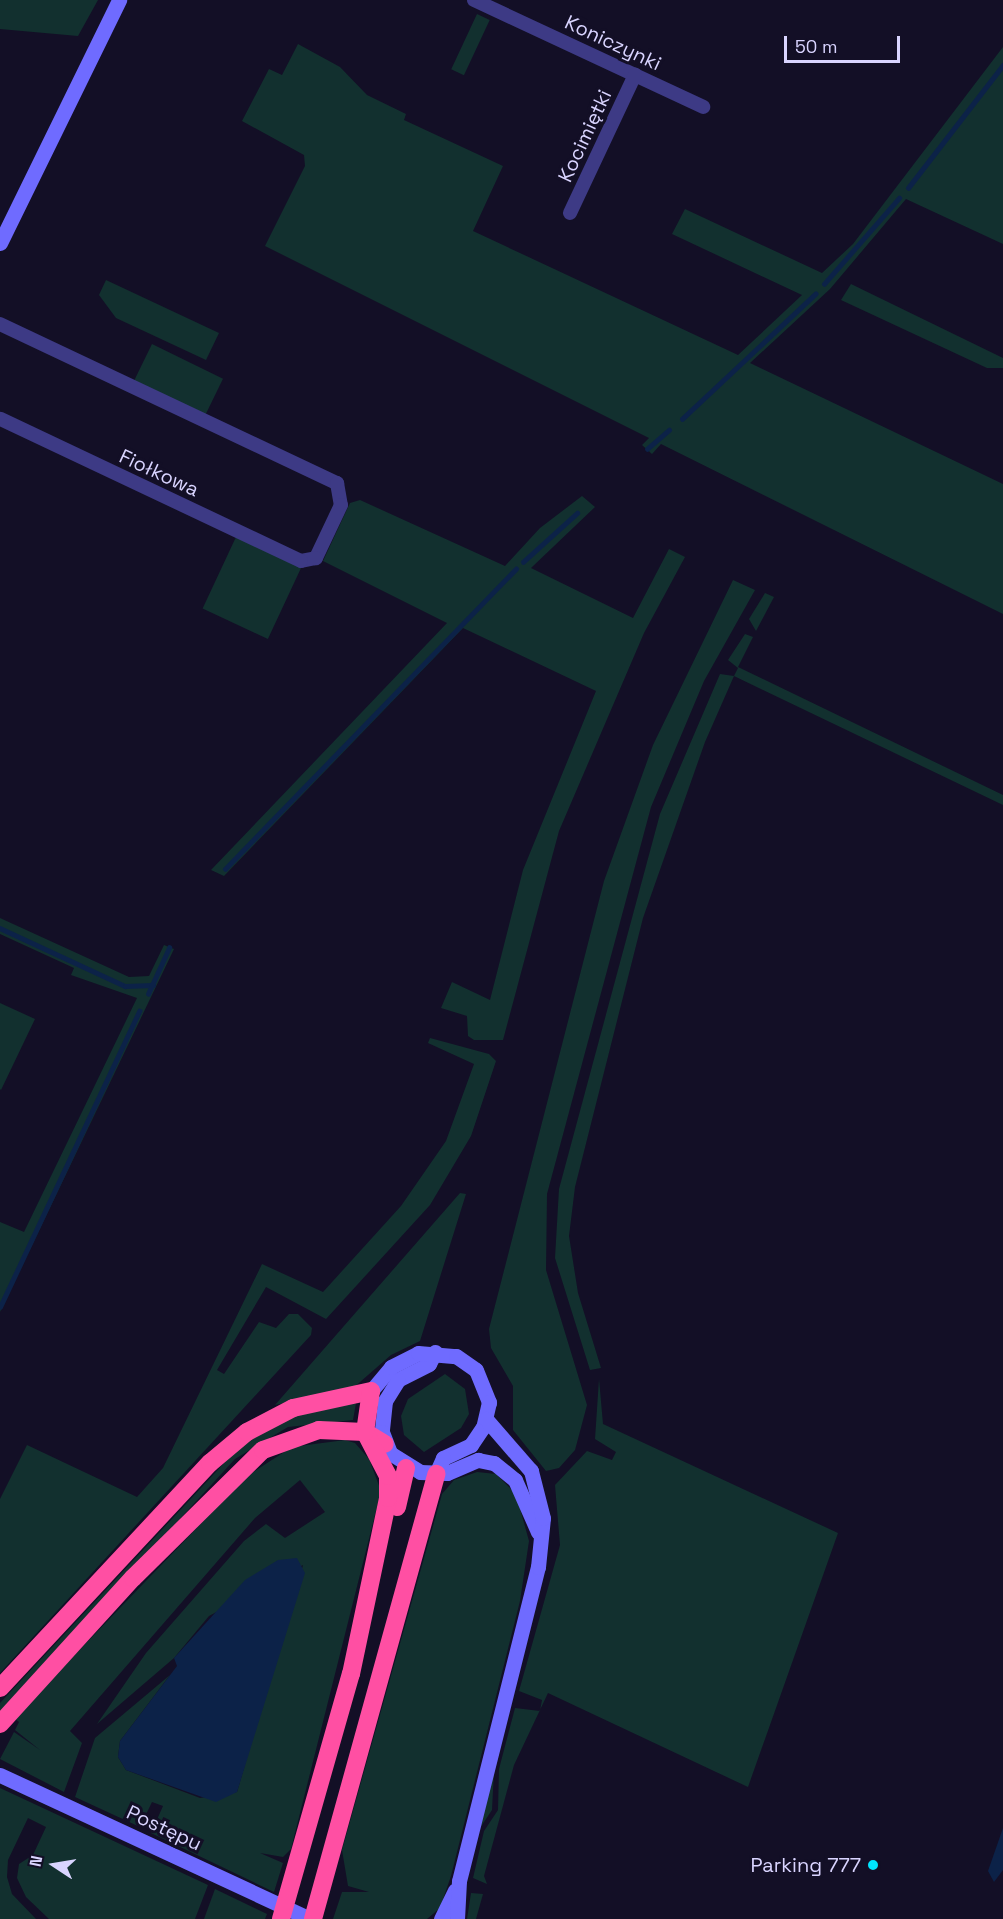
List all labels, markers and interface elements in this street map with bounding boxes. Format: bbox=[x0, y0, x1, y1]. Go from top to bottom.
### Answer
street label: Koniczynki bbox=[561, 10, 665, 76]
scale bar bbox=[787, 24, 902, 62]
text: 50 m bbox=[795, 35, 837, 58]
street label: Kocimiętki bbox=[553, 86, 617, 186]
street label: Fiołkowa bbox=[115, 444, 203, 502]
street label: Postępu bbox=[123, 1800, 205, 1856]
north arrow bbox=[24, 1835, 84, 1895]
place label: Parking 777 bbox=[750, 1853, 861, 1877]
text: N bbox=[25, 1854, 47, 1869]
marker: Parking 777 bbox=[866, 1858, 880, 1872]

